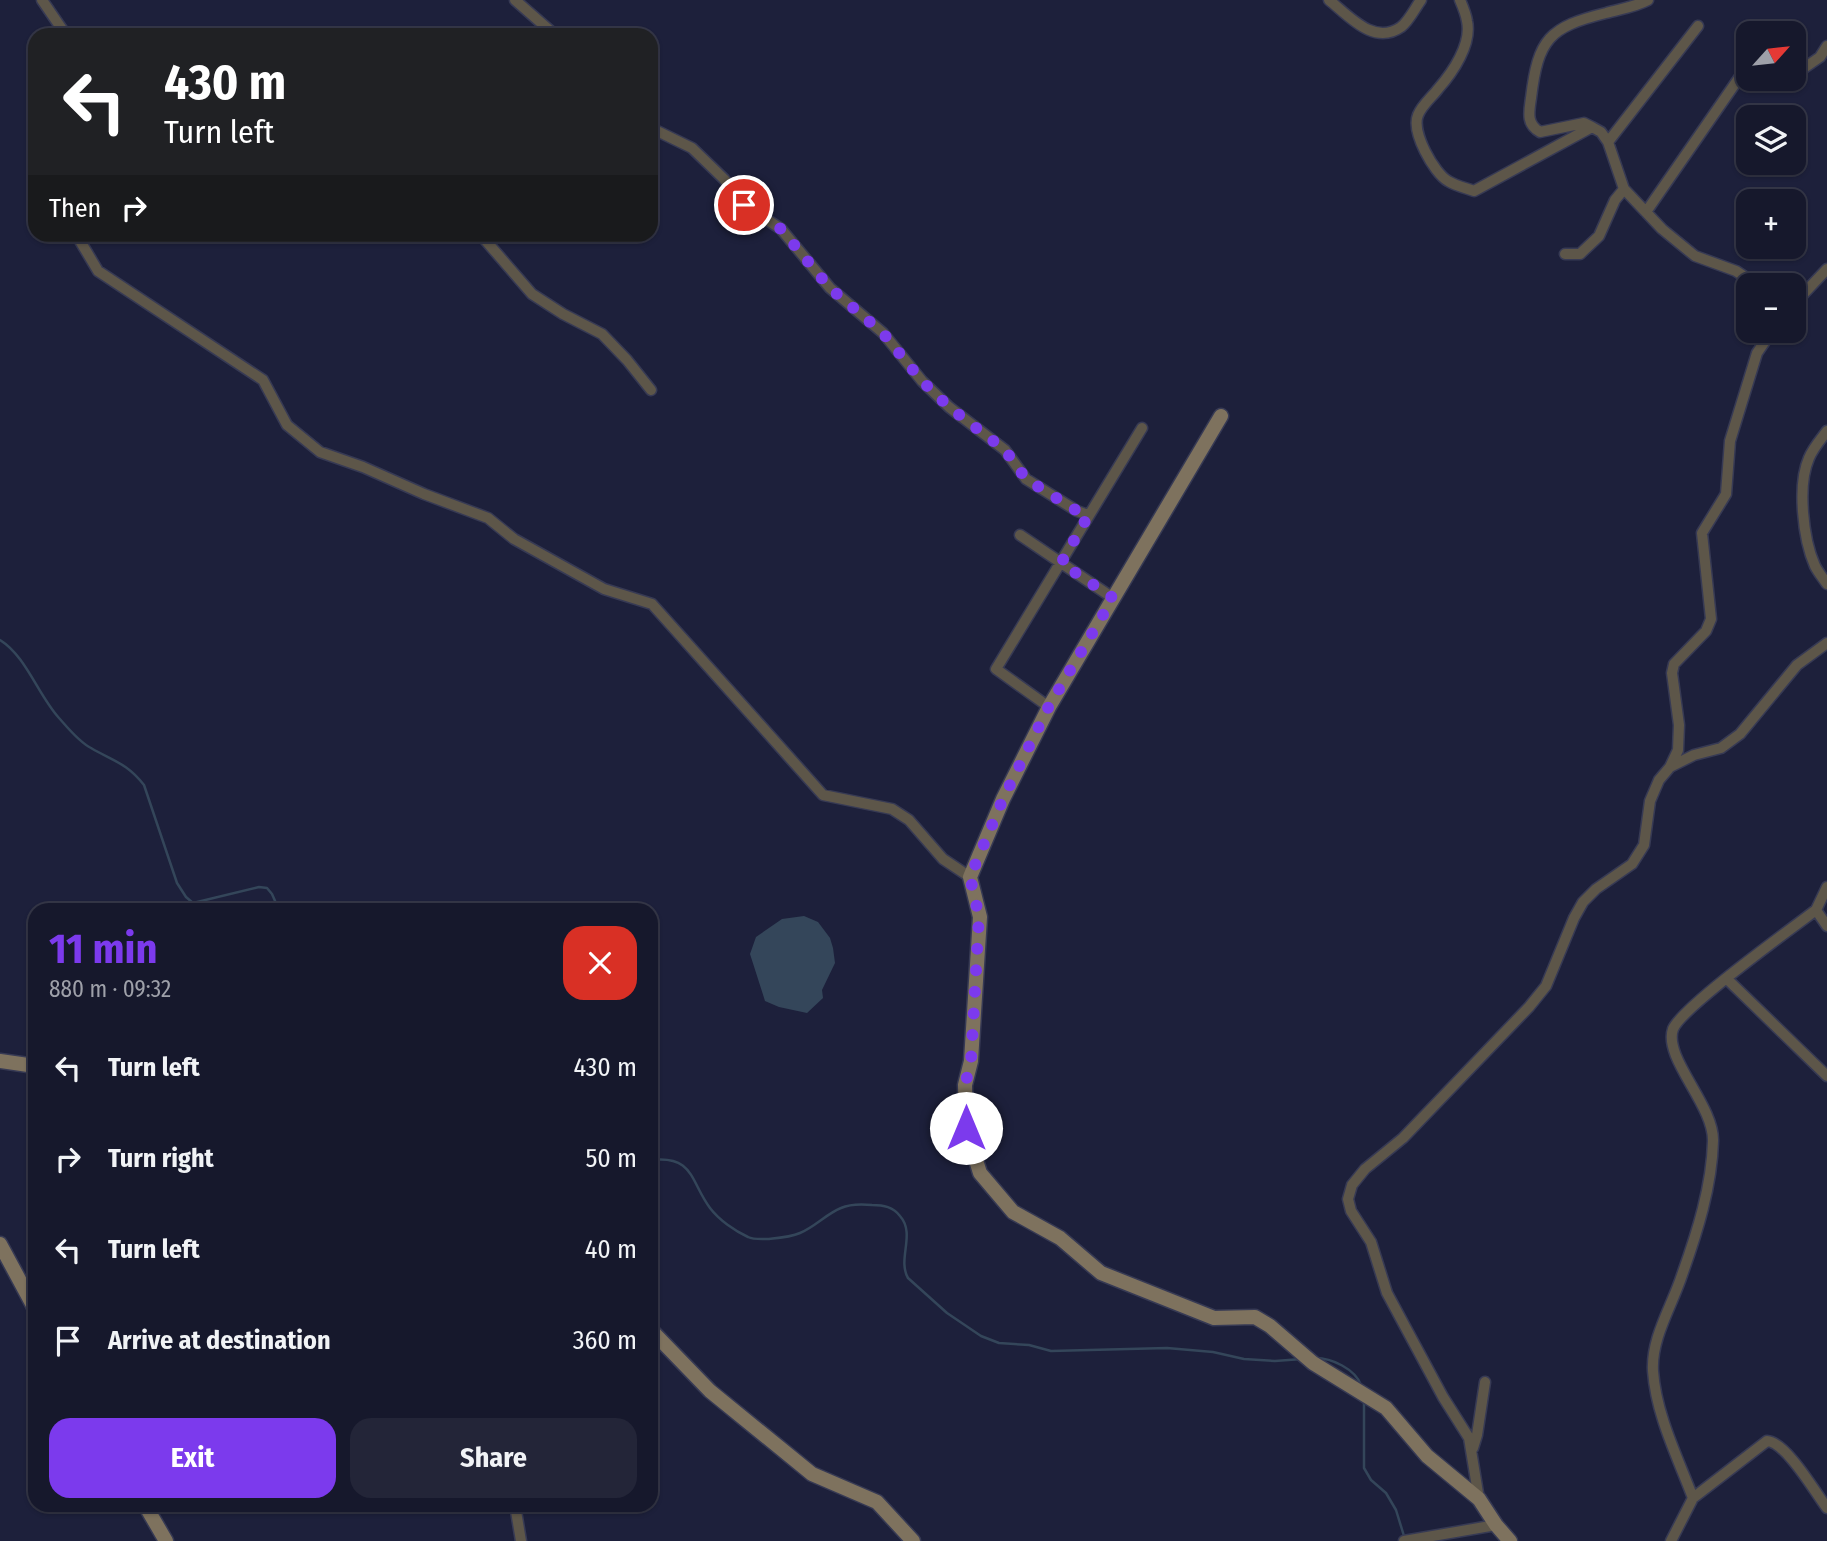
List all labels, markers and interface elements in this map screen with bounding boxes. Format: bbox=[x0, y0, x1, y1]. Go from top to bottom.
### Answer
north arrow bbox=[1736, 21, 1806, 91]
map controls bbox=[1736, 21, 1806, 343]
text: 430 m bbox=[164, 53, 286, 112]
icon: left bbox=[49, 56, 140, 147]
button: layers bbox=[1736, 105, 1806, 175]
text: Turn left bbox=[164, 113, 274, 151]
pin bbox=[714, 175, 774, 235]
icon: arrive bbox=[725, 186, 763, 224]
icon: right bbox=[115, 189, 153, 227]
button: + bbox=[1736, 189, 1806, 259]
text: Then bbox=[49, 193, 101, 224]
button: − bbox=[1736, 273, 1806, 343]
text: 11 min bbox=[49, 924, 157, 974]
button: close bbox=[563, 926, 637, 1000]
text: 880 m · 09:32 bbox=[49, 975, 171, 1003]
icon: left bbox=[49, 1049, 87, 1087]
text: Turn left bbox=[108, 1052, 200, 1083]
text: 430 m bbox=[573, 1052, 637, 1083]
position arrow bbox=[929, 1091, 1003, 1165]
icon: right bbox=[49, 1140, 87, 1178]
text: Turn right bbox=[108, 1143, 214, 1174]
text: 50 m bbox=[585, 1143, 637, 1174]
icon: left bbox=[49, 1231, 87, 1269]
text: Turn left bbox=[108, 1234, 200, 1265]
text: 40 m bbox=[585, 1234, 637, 1265]
icon: arrive bbox=[49, 1322, 87, 1360]
text: Arrive at destination bbox=[108, 1325, 331, 1356]
text: 360 m bbox=[573, 1325, 637, 1356]
button: Exit bbox=[49, 1418, 336, 1498]
button: Share bbox=[350, 1418, 637, 1498]

